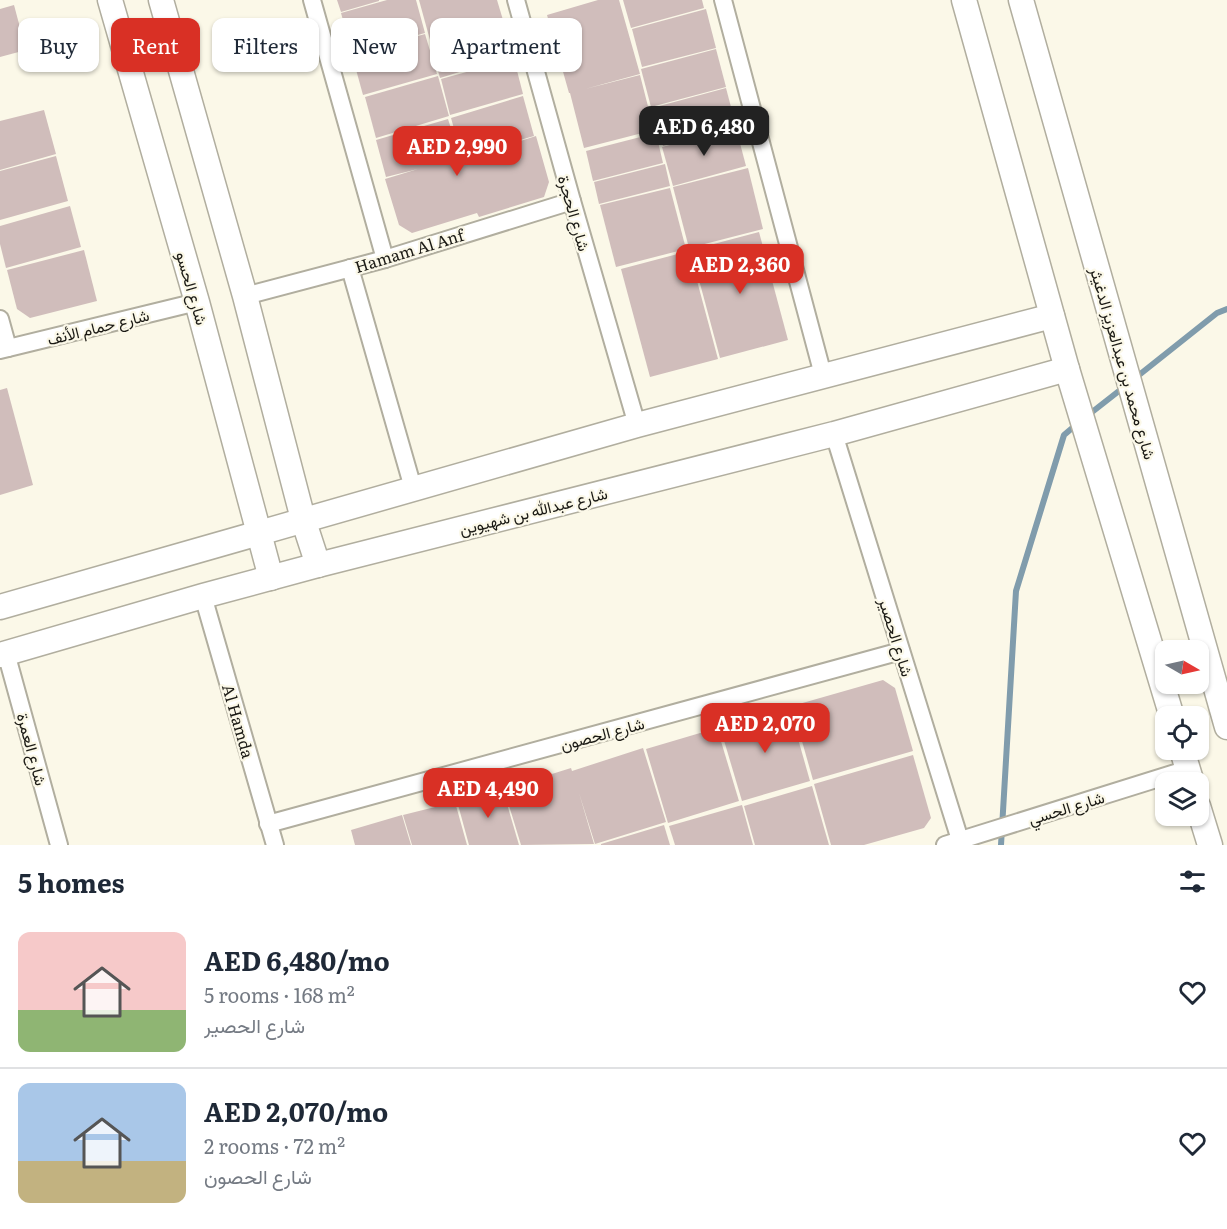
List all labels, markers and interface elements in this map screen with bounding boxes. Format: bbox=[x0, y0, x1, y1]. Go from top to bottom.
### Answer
chip: Buy bbox=[18, 18, 99, 72]
chip: Rent bbox=[111, 18, 200, 72]
chip: Filters bbox=[212, 18, 319, 72]
chip: New bbox=[331, 18, 418, 72]
chip: Apartment bbox=[430, 18, 582, 72]
pin: AED 6,480 bbox=[635, 106, 773, 157]
text: AED 6,480 bbox=[653, 110, 755, 140]
pin: AED 2,990 bbox=[388, 126, 526, 177]
text: AED 2,990 bbox=[407, 130, 507, 160]
street label: شارع الحجرة bbox=[552, 172, 597, 254]
street label: Hamam Al Anf bbox=[351, 221, 468, 278]
pin: AED 2,360 bbox=[671, 244, 809, 295]
text: AED 2,360 bbox=[690, 248, 790, 278]
street label: شارع الحسو bbox=[170, 249, 215, 328]
street label: شارع محمد بن عبدالعزيز الدغيثر bbox=[1084, 263, 1163, 462]
street label: شارع حمام الأنف bbox=[44, 302, 152, 351]
street label: شارع عبدالله بن شهيوين bbox=[456, 480, 610, 541]
street label: شارع الحصير bbox=[872, 594, 920, 679]
north arrow bbox=[1155, 640, 1209, 694]
map controls bbox=[1155, 640, 1209, 826]
street label: Al Hamda bbox=[217, 681, 261, 761]
pin: AED 2,070 bbox=[696, 703, 834, 754]
button: locate bbox=[1155, 706, 1209, 760]
text: AED 2,070 bbox=[715, 707, 815, 737]
street label: شارع العمرة bbox=[11, 710, 54, 788]
street label: شارع الحصون bbox=[557, 710, 647, 757]
pin: AED 4,490 bbox=[419, 768, 557, 819]
text: AED 4,490 bbox=[437, 772, 539, 802]
button: layers bbox=[1155, 772, 1209, 826]
street label: شارع الحسي bbox=[1025, 784, 1108, 833]
text: 5 homes bbox=[18, 862, 124, 901]
icon: filters bbox=[1176, 865, 1209, 898]
text: AED 6,480/mo bbox=[204, 940, 390, 979]
icon: home bbox=[66, 956, 138, 1028]
icon: heart bbox=[1176, 976, 1209, 1009]
text: 5 rooms · 168 m² bbox=[204, 979, 355, 1009]
text: شارع الحصير bbox=[204, 1009, 305, 1039]
text: AED 2,070/mo bbox=[204, 1091, 388, 1130]
icon: home bbox=[66, 1107, 138, 1179]
icon: heart bbox=[1176, 1127, 1209, 1160]
text: 2 rooms · 72 m² bbox=[204, 1130, 345, 1160]
text: شارع الحصون bbox=[204, 1160, 312, 1190]

